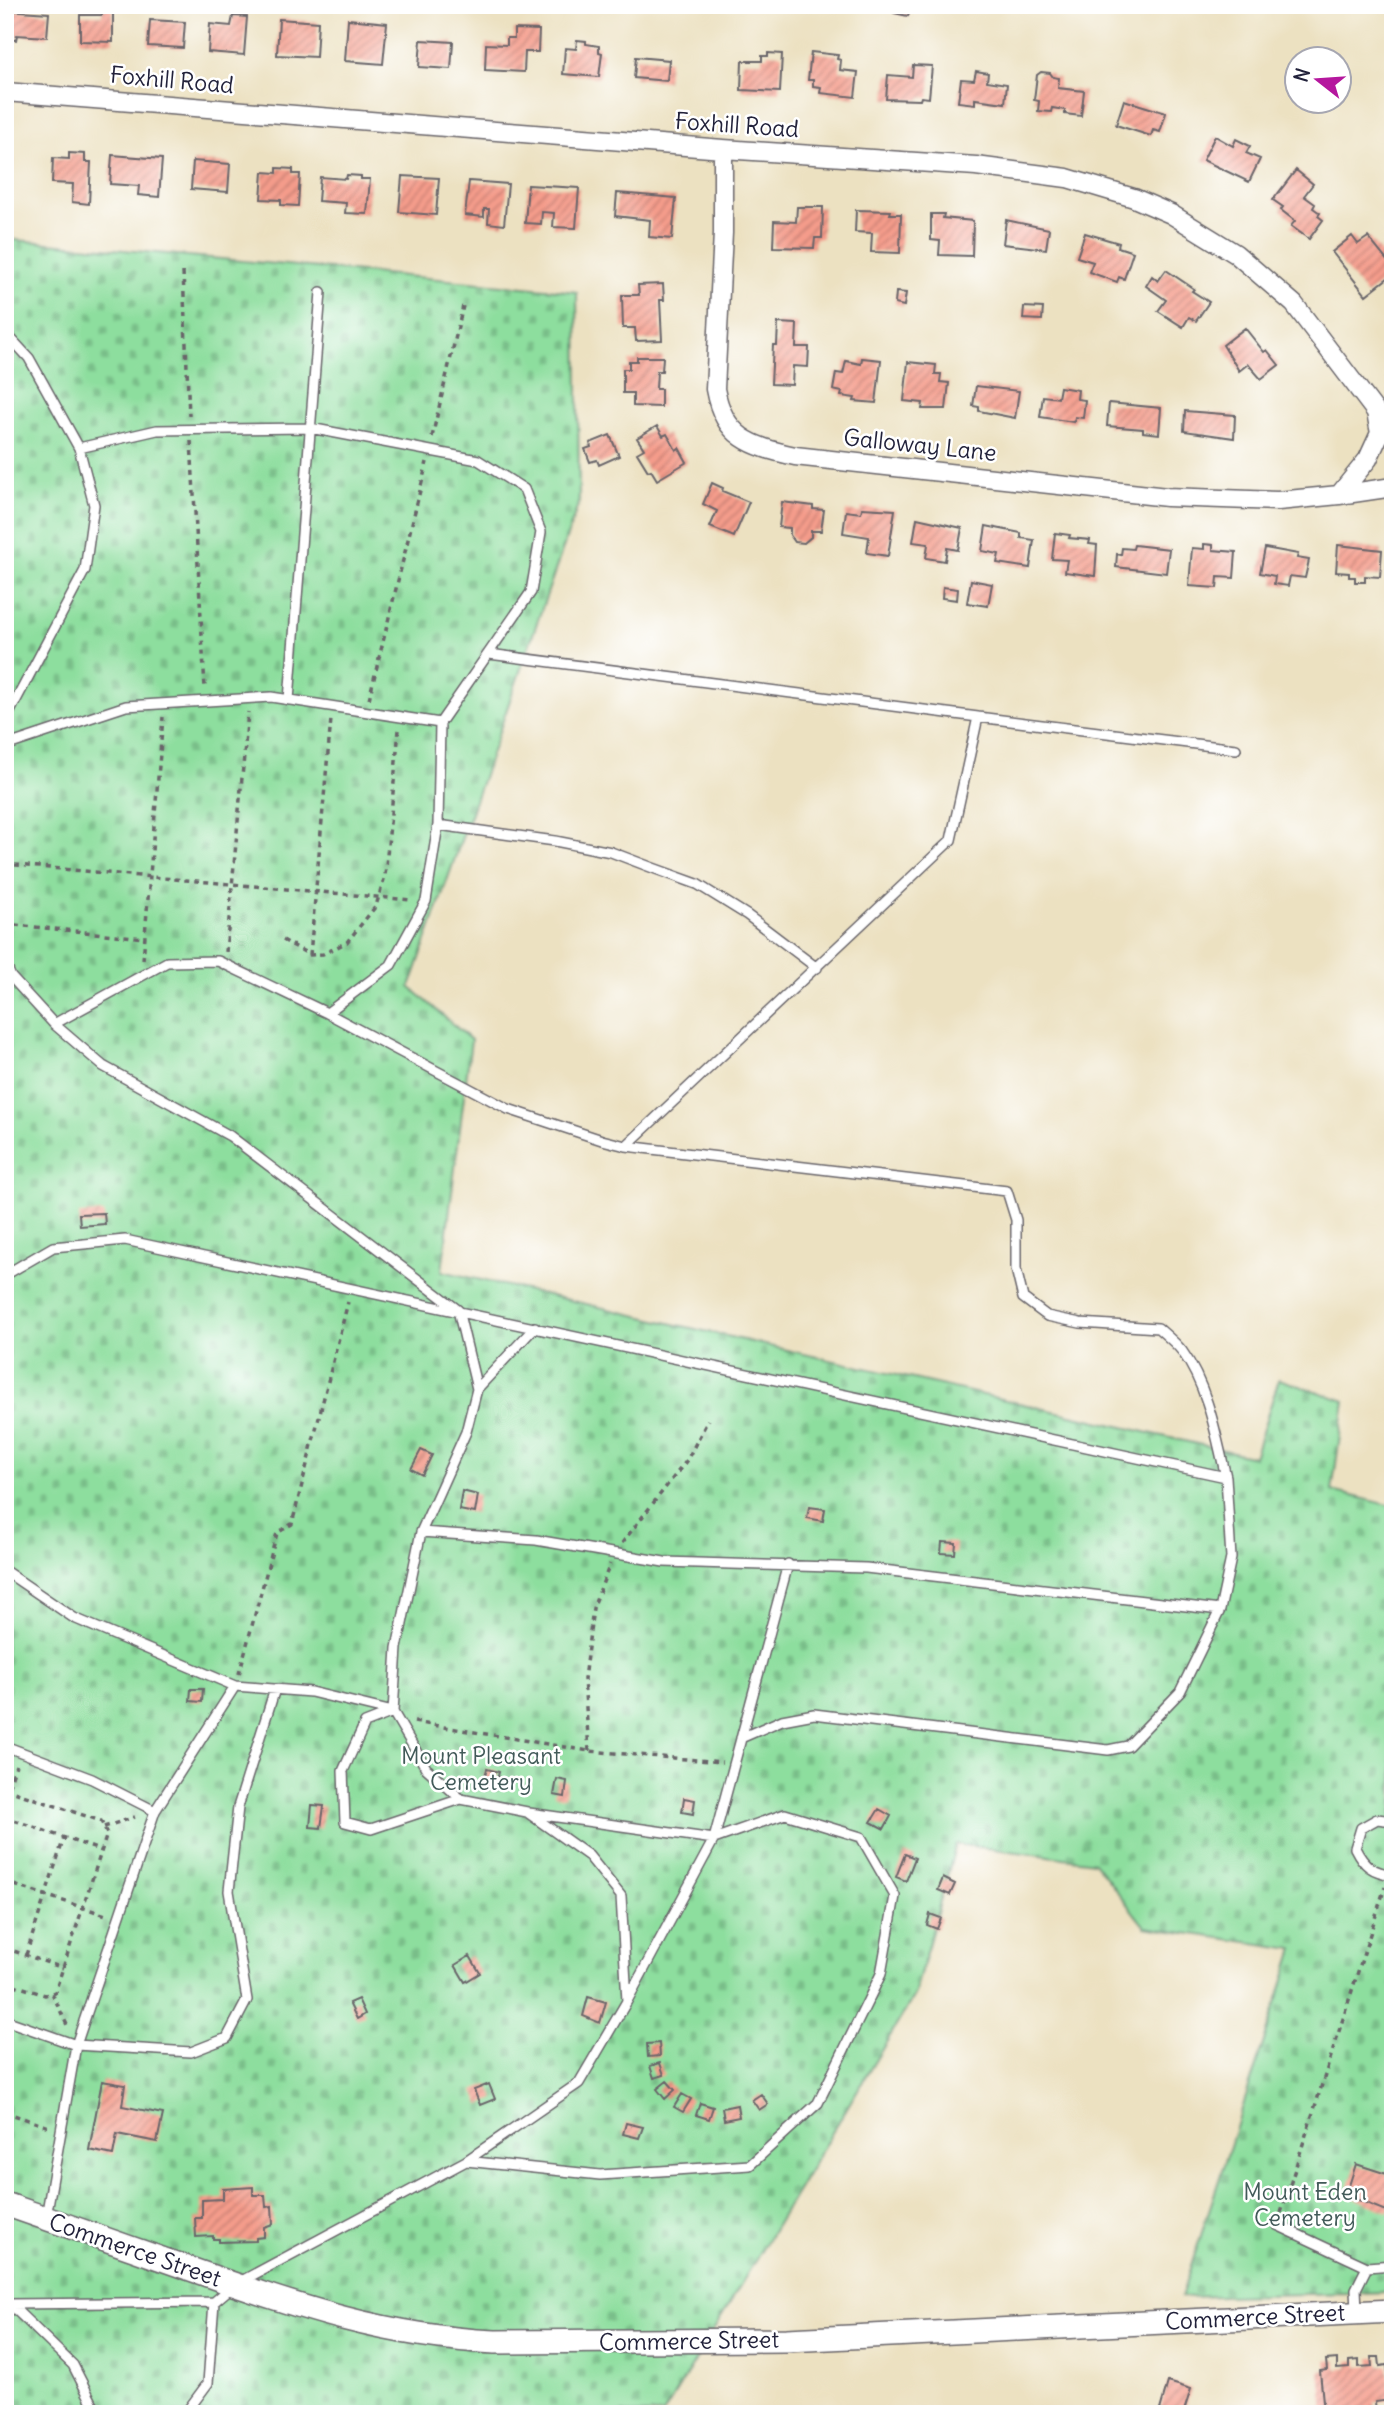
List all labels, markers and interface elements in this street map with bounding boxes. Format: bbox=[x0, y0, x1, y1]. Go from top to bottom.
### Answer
north arrow bbox=[1282, 46, 1352, 116]
street label: Foxhill Road bbox=[109, 60, 235, 99]
text: N bbox=[1288, 65, 1315, 85]
street label: Foxhill Road bbox=[674, 106, 800, 143]
street label: Galloway Lane bbox=[842, 422, 998, 467]
park label: Mount Pleasant Cemetery bbox=[401, 1741, 561, 1796]
park label: Mount Eden Cemetery bbox=[1243, 2177, 1367, 2232]
street label: Commerce Street bbox=[45, 2206, 225, 2293]
street label: Commerce Street bbox=[1164, 2297, 1346, 2336]
street label: Commerce Street bbox=[599, 2324, 780, 2357]

